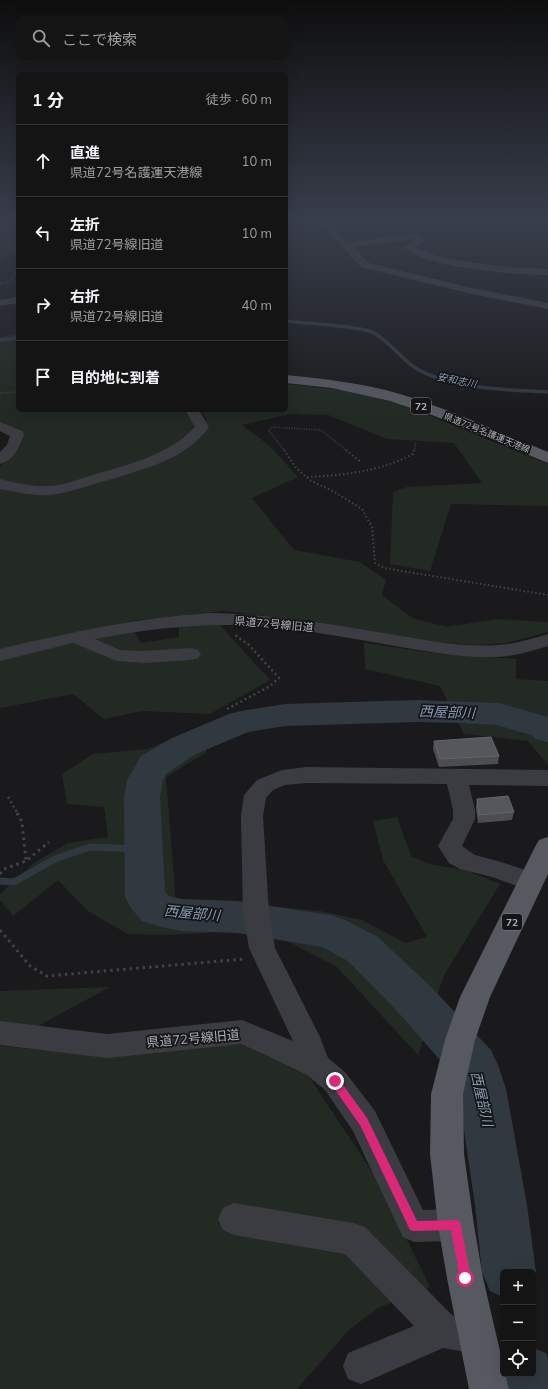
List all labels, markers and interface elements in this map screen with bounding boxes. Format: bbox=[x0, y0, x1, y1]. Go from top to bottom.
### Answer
search box bbox=[16, 16, 288, 60]
icon: search bbox=[30, 27, 52, 49]
text: ここで検索 bbox=[62, 30, 137, 49]
text: 1 分 bbox=[32, 89, 64, 110]
text: 徒歩 · 60 m bbox=[206, 91, 272, 107]
text: 直進 bbox=[70, 143, 100, 162]
icon: ahead bbox=[32, 150, 54, 172]
text: 10 m bbox=[242, 153, 272, 169]
text: 県道72号名護運天港線 bbox=[70, 164, 203, 180]
text: 左折 bbox=[70, 215, 100, 234]
icon: left bbox=[32, 222, 54, 244]
text: 10 m bbox=[242, 225, 272, 241]
text: 県道72号線旧道 bbox=[70, 236, 164, 252]
text: 右折 bbox=[70, 287, 100, 306]
icon: right bbox=[32, 294, 54, 316]
text: 40 m bbox=[242, 297, 272, 313]
text: 県道72号線旧道 bbox=[70, 308, 164, 324]
icon: arrive bbox=[32, 366, 54, 388]
text: 目的地に到着 bbox=[70, 368, 160, 387]
water label: 安和志川 bbox=[436, 370, 479, 391]
road number: 72 bbox=[411, 398, 431, 414]
street label: 県道72号名護運天港線 bbox=[443, 410, 533, 455]
street label: 県道72号線旧道 bbox=[234, 614, 314, 634]
water label: 西屋部川 bbox=[419, 702, 477, 722]
water label: 西屋部川 bbox=[163, 902, 223, 925]
road number: 72 bbox=[502, 914, 522, 930]
street label: 県道72号線旧道 bbox=[146, 1026, 240, 1050]
water label: 西屋部川 bbox=[467, 1070, 498, 1130]
route end bbox=[326, 1072, 344, 1090]
route start bbox=[456, 1269, 474, 1287]
map controls bbox=[500, 1269, 536, 1377]
button: + bbox=[500, 1269, 536, 1305]
button: − bbox=[500, 1305, 536, 1341]
button: locate bbox=[500, 1341, 536, 1377]

